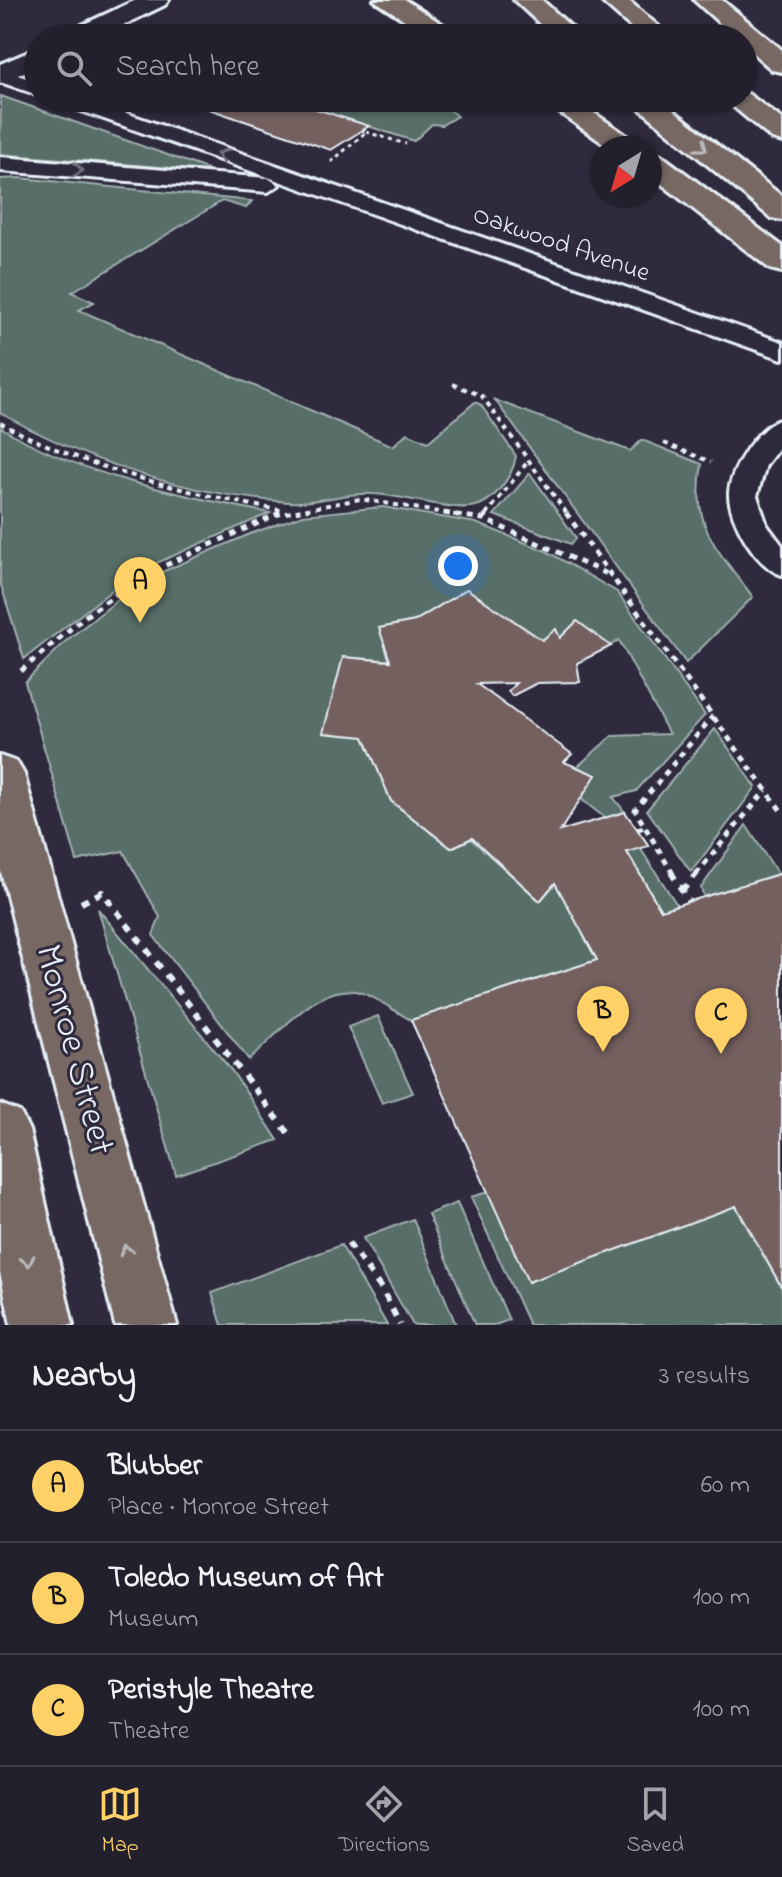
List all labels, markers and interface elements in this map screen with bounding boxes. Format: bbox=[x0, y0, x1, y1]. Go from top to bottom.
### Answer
search box bbox=[24, 24, 758, 112]
icon: search bbox=[52, 46, 96, 90]
text: Search here bbox=[116, 46, 260, 90]
north arrow bbox=[590, 136, 662, 208]
one-way arrow bbox=[693, 137, 707, 152]
one-way arrow bbox=[215, 148, 229, 165]
one-way arrow bbox=[72, 161, 85, 178]
street label: Oakwood Avenue bbox=[467, 197, 655, 293]
your location bbox=[438, 546, 478, 586]
pin: A bbox=[114, 557, 166, 623]
street label: Monroe Street bbox=[18, 939, 128, 1161]
pin: B bbox=[577, 986, 629, 1052]
pin: C bbox=[695, 988, 747, 1054]
one-way arrow bbox=[119, 1243, 135, 1257]
one-way arrow bbox=[19, 1254, 36, 1267]
text: Nearby bbox=[32, 1352, 136, 1402]
text: 3 results bbox=[659, 1358, 750, 1396]
text: Blubber bbox=[108, 1445, 202, 1489]
text: A bbox=[50, 1467, 66, 1505]
text: 60 m bbox=[701, 1467, 750, 1505]
text: Place · Monroe Street bbox=[108, 1489, 329, 1527]
text: Toledo Museum of Art bbox=[108, 1557, 384, 1601]
text: B bbox=[49, 1579, 67, 1617]
text: 100 m bbox=[693, 1579, 750, 1617]
text: Museum bbox=[108, 1601, 198, 1639]
text: Peristyle Theatre bbox=[108, 1669, 314, 1713]
text: C bbox=[51, 1691, 65, 1729]
text: 100 m bbox=[693, 1691, 750, 1729]
text: Theatre bbox=[108, 1713, 189, 1751]
tab: Map bbox=[98, 1782, 142, 1862]
tab: Directions bbox=[339, 1782, 430, 1862]
tab: Saved bbox=[626, 1782, 684, 1862]

